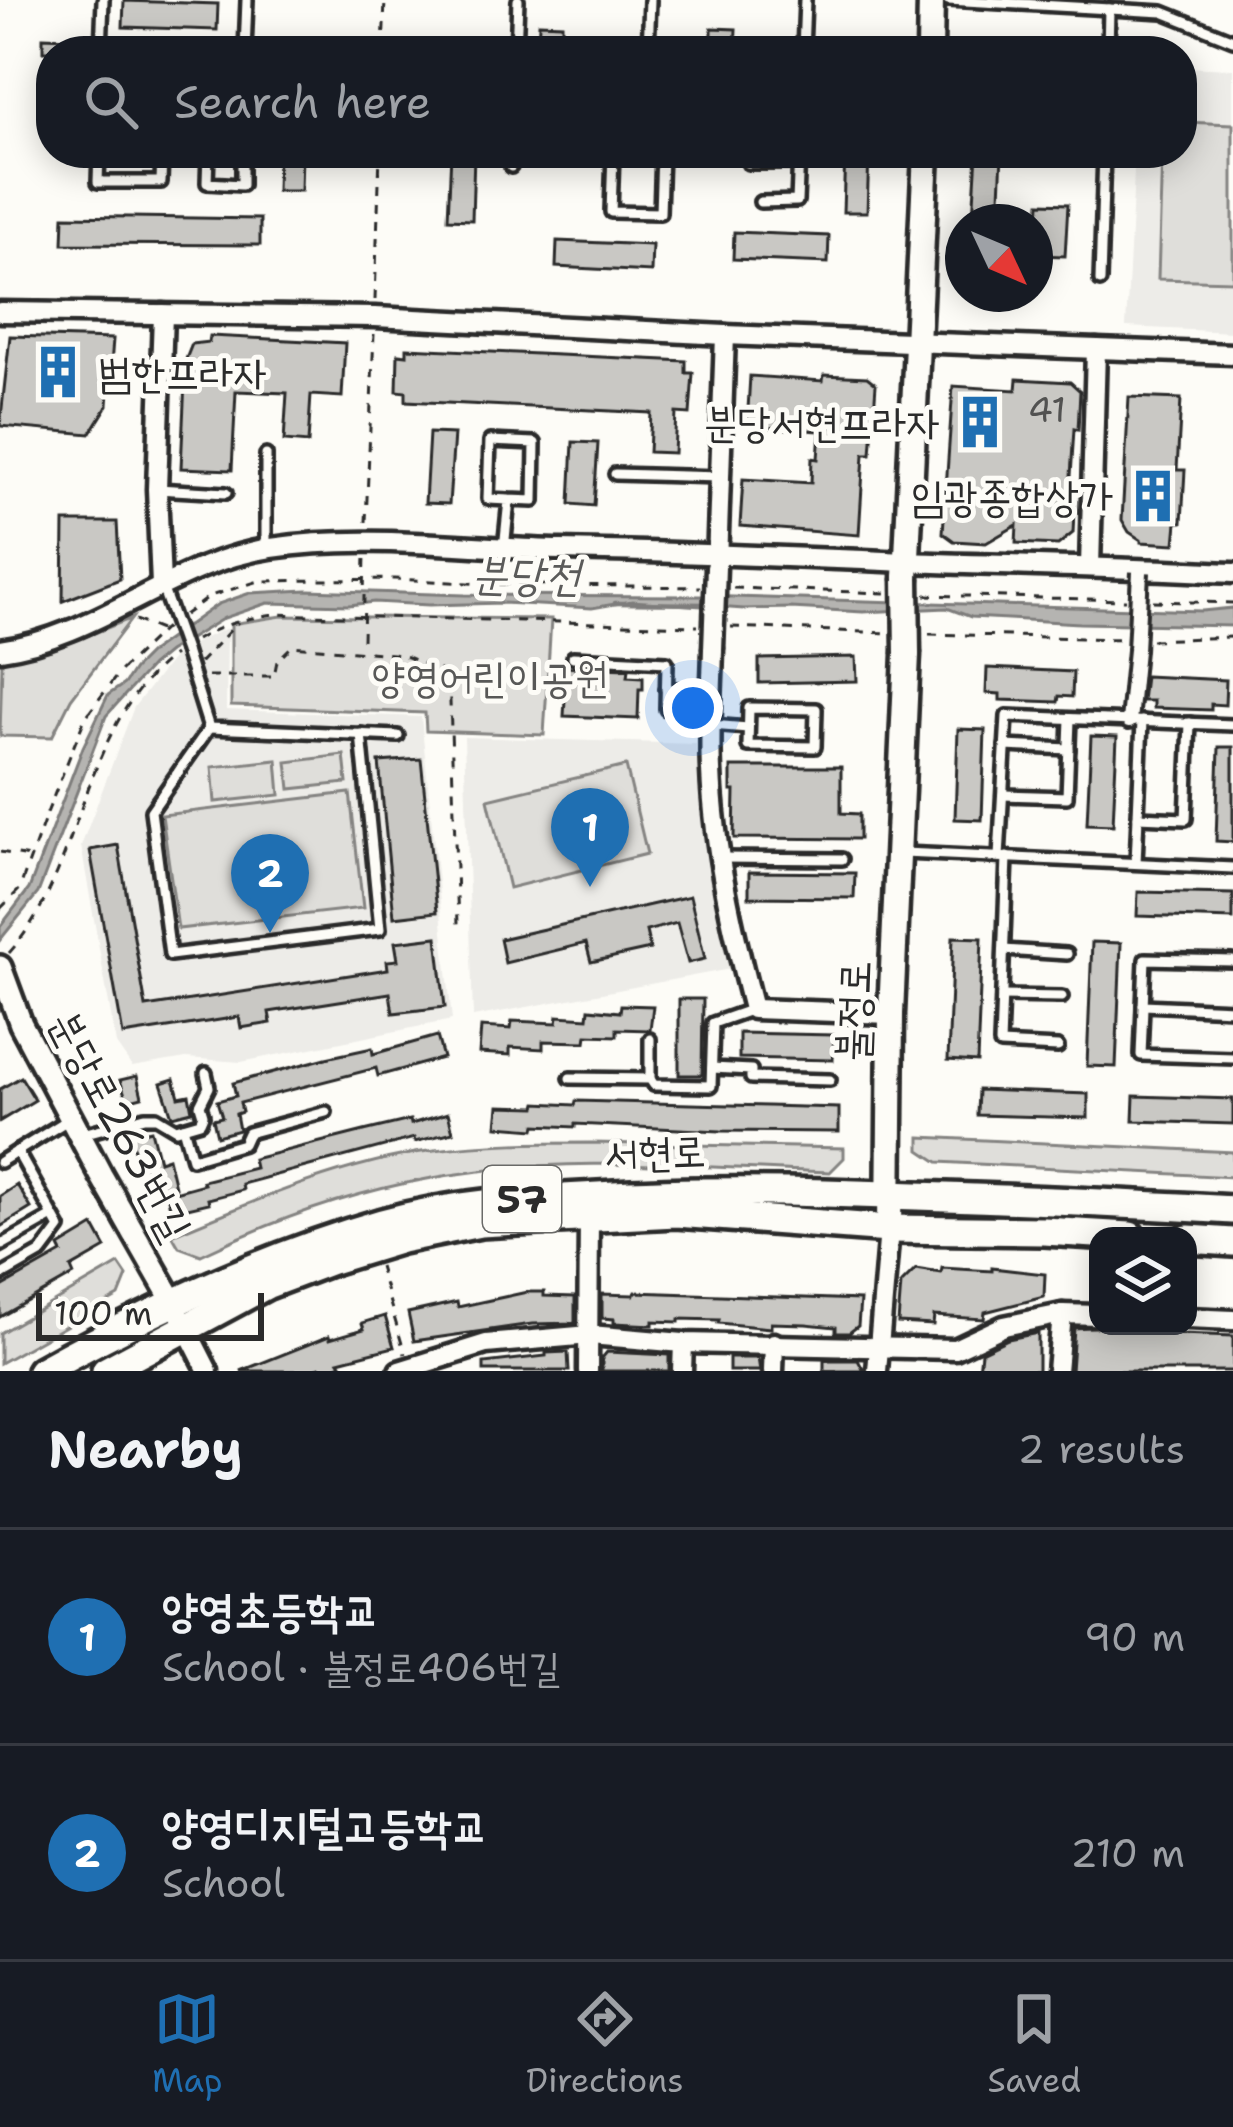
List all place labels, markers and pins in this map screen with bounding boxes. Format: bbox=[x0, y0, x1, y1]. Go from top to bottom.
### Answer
building icon: 범한프라자 bbox=[29, 343, 87, 401]
place label: 범한프라자 bbox=[98, 344, 267, 400]
building icon: 분당서현프라자 bbox=[951, 393, 1009, 451]
place label: 분당서현프라자 bbox=[703, 394, 940, 450]
building icon: 임광종합상가 bbox=[1124, 467, 1182, 525]
place label: 임광종합상가 bbox=[910, 468, 1113, 524]
pin: 1 bbox=[551, 788, 629, 887]
pin: 2 bbox=[231, 834, 309, 933]

